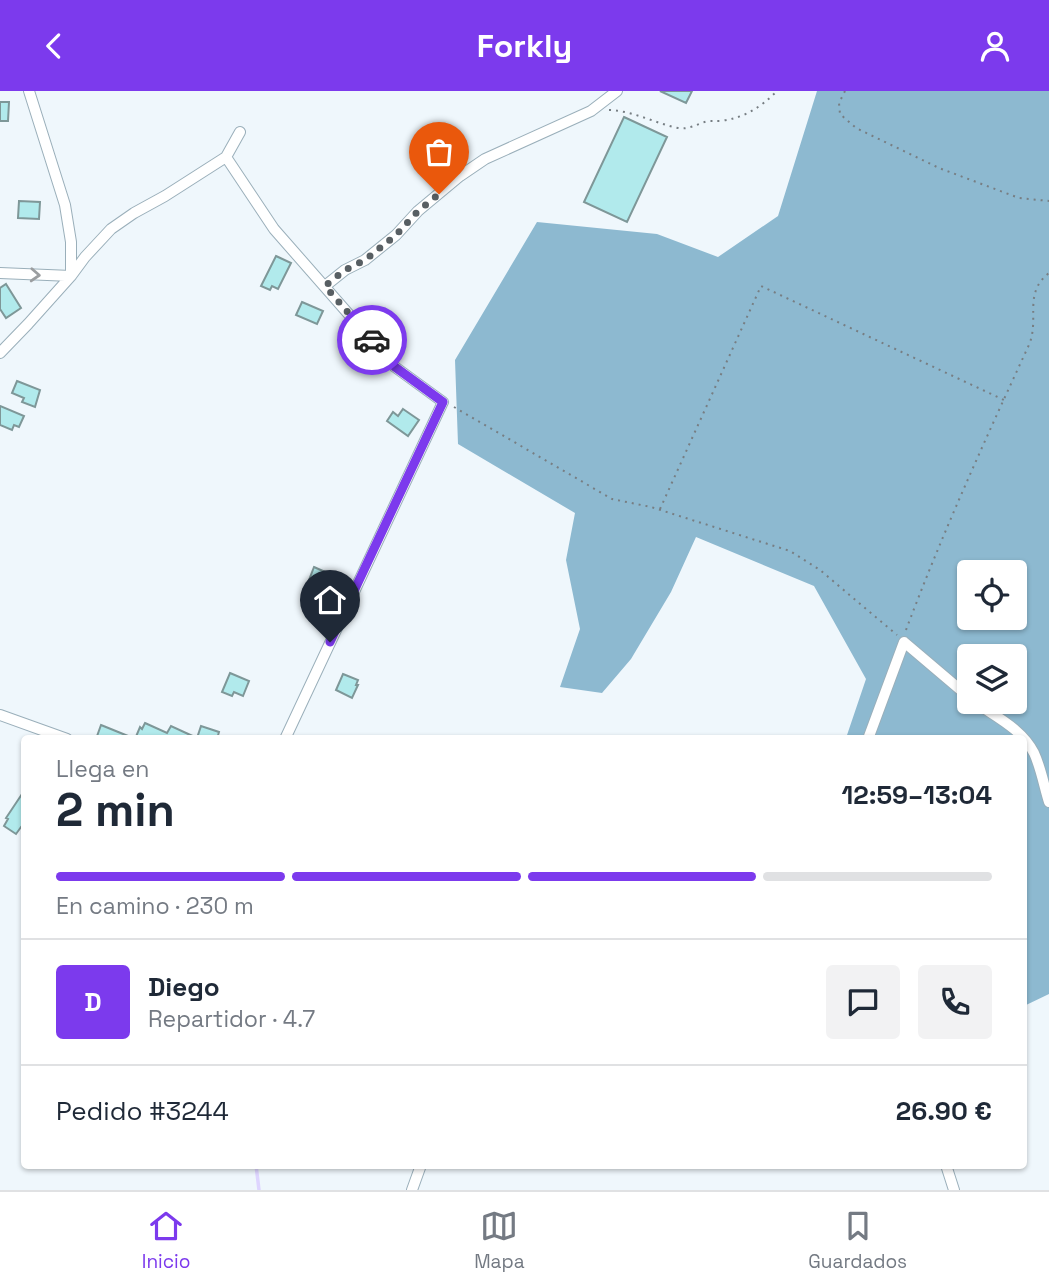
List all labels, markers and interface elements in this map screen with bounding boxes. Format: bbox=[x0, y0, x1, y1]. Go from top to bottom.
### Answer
text: Forkly bbox=[477, 26, 572, 66]
icon: back bbox=[35, 27, 73, 65]
icon: person bbox=[976, 27, 1014, 65]
pin bbox=[409, 122, 469, 194]
icon: bag bbox=[420, 133, 458, 171]
one-way arrow bbox=[30, 267, 41, 282]
courier bbox=[337, 305, 407, 375]
icon: car bbox=[353, 321, 391, 359]
map controls bbox=[957, 560, 1027, 714]
button: locate bbox=[957, 560, 1027, 630]
pin bbox=[300, 570, 360, 642]
icon: home bbox=[311, 581, 349, 619]
button: layers bbox=[957, 644, 1027, 714]
text: Llega en bbox=[56, 754, 149, 784]
text: 12:59–13:04 bbox=[842, 778, 992, 812]
text: 2 min bbox=[56, 781, 175, 839]
text: En camino · 230 m bbox=[56, 891, 254, 921]
button: chat bbox=[826, 965, 900, 1039]
button: phone bbox=[918, 965, 992, 1039]
text: Diego bbox=[148, 970, 220, 1004]
text: D bbox=[84, 985, 102, 1019]
text: Repartidor · 4.7 bbox=[148, 1004, 315, 1034]
text: Pedido #3244 bbox=[56, 1094, 229, 1128]
text: 26.90 € bbox=[896, 1094, 992, 1128]
tab: Inicio bbox=[142, 1207, 191, 1274]
tab: Mapa bbox=[474, 1207, 525, 1274]
tab: Guardados bbox=[808, 1207, 907, 1274]

